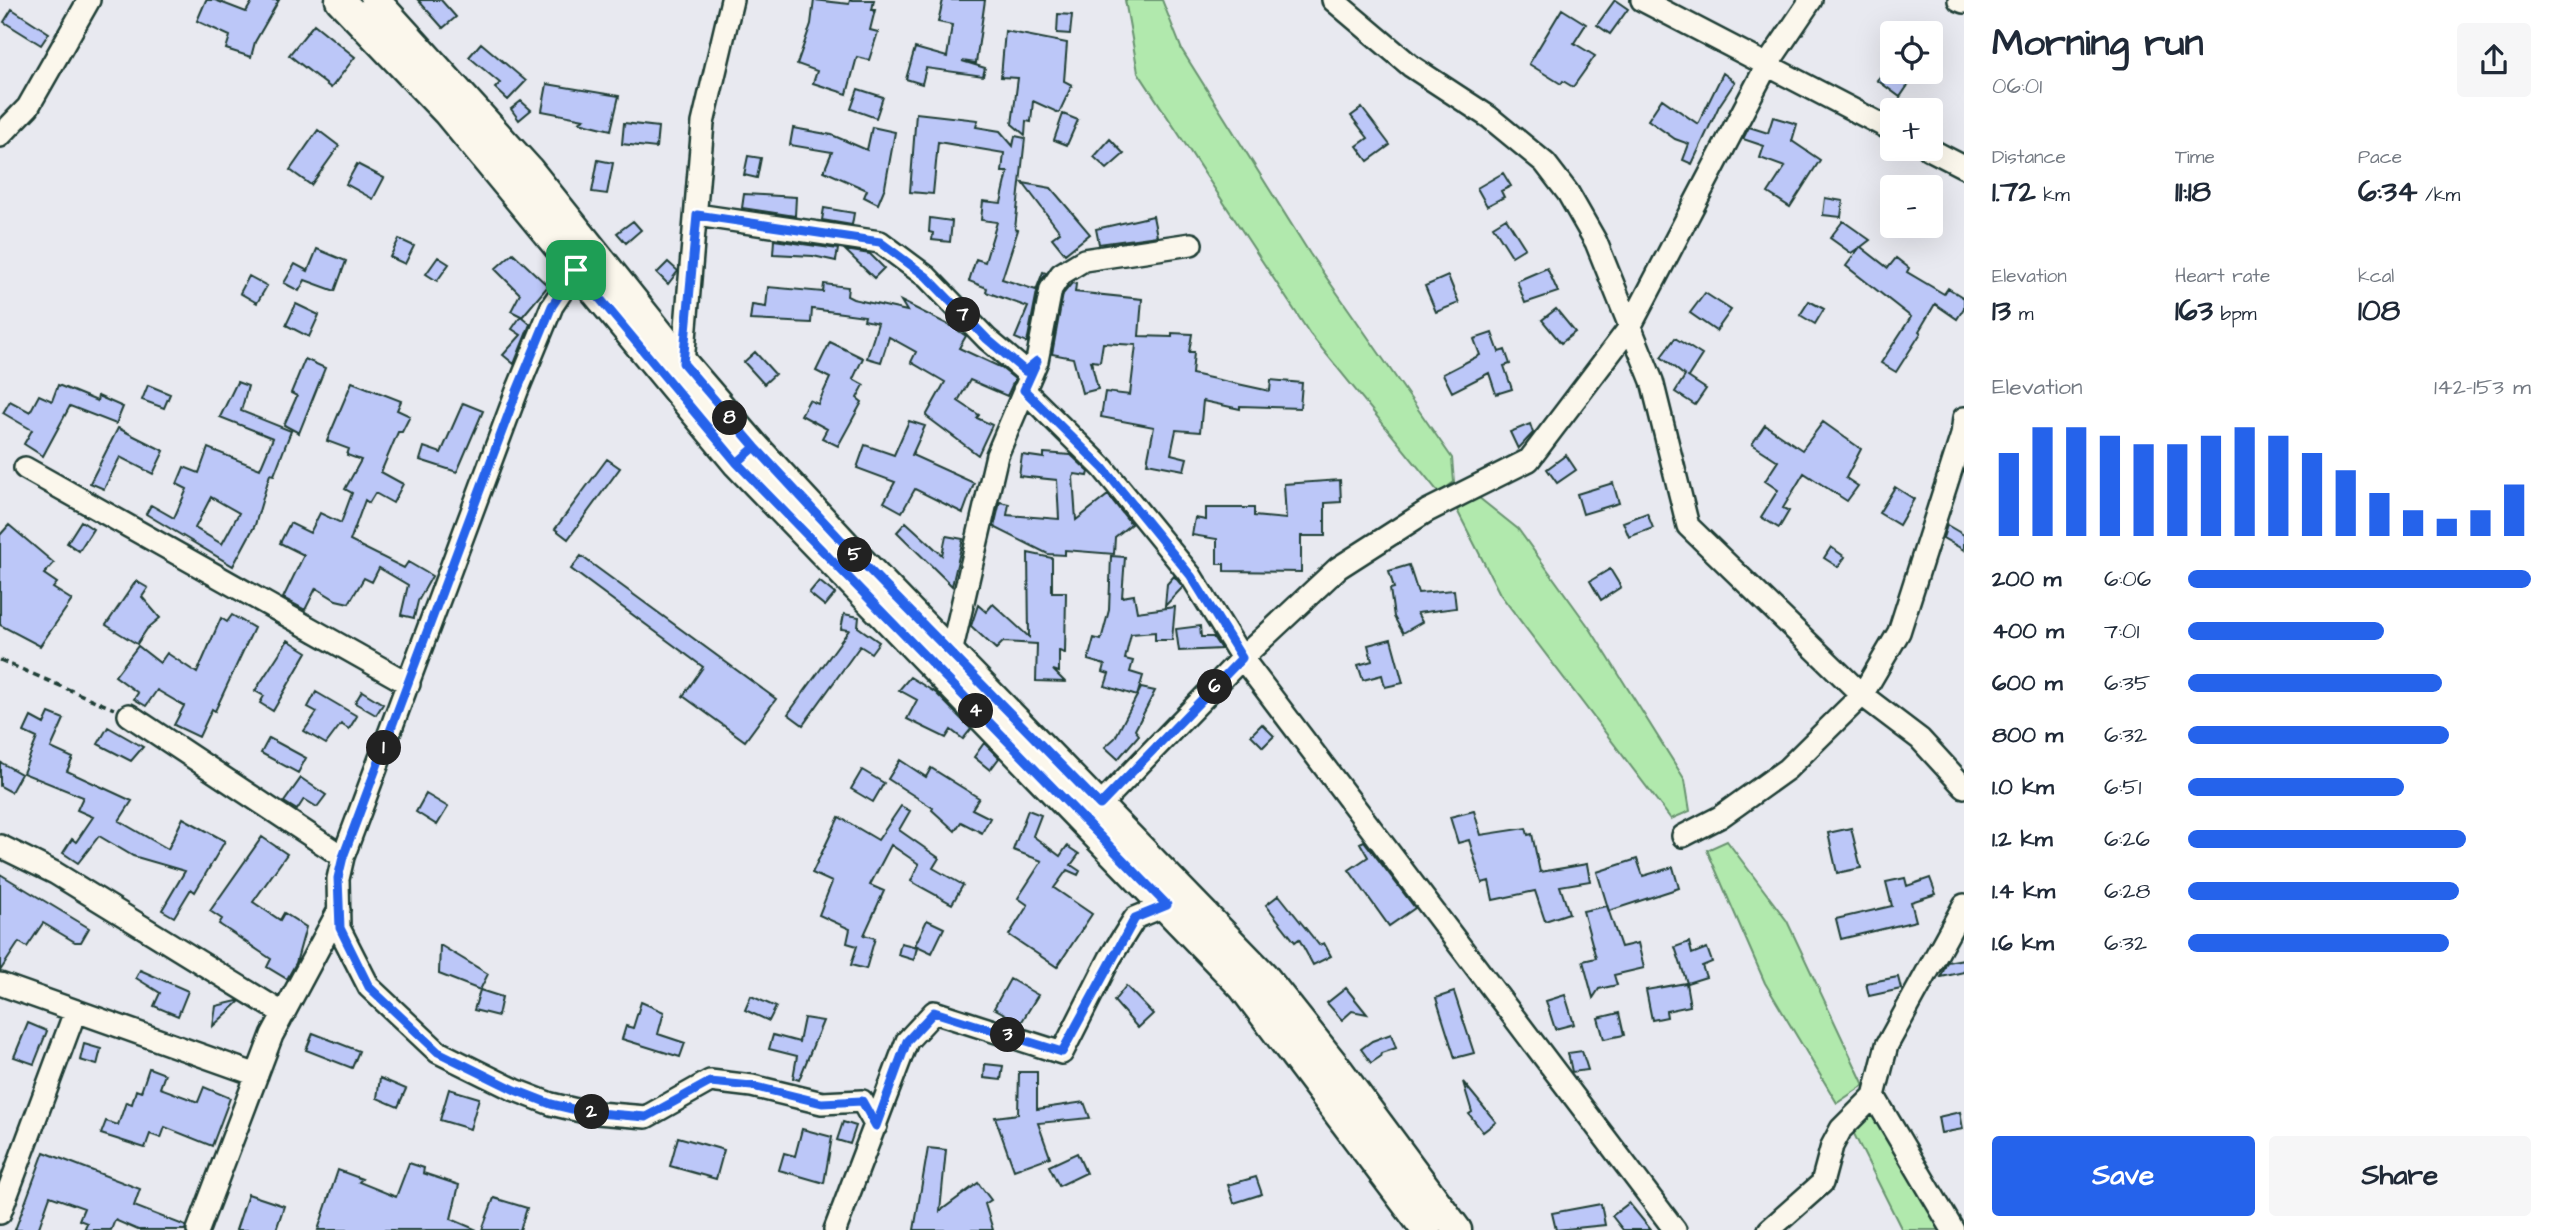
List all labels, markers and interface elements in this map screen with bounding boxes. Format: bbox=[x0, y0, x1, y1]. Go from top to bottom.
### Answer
text: Morning run bbox=[1992, 18, 2204, 70]
map controls bbox=[1880, 21, 1943, 238]
button: locate bbox=[1880, 21, 1943, 84]
button: share bbox=[2457, 23, 2531, 97]
text: 06:01 bbox=[1992, 70, 2042, 102]
button: + bbox=[1880, 98, 1943, 161]
text: Distance bbox=[1992, 144, 2066, 171]
text: Time bbox=[2175, 144, 2215, 171]
text: Pace bbox=[2358, 144, 2402, 171]
text: 1.72 bbox=[1992, 171, 2036, 213]
text: 11:18 bbox=[2175, 171, 2211, 213]
text: 6:34 bbox=[2358, 171, 2418, 213]
button: − bbox=[1880, 175, 1943, 238]
text: km bbox=[2036, 182, 2070, 209]
text: /km bbox=[2418, 182, 2460, 209]
pin bbox=[546, 240, 606, 300]
icon: arrive bbox=[557, 251, 595, 289]
text: Elevation bbox=[1992, 263, 2067, 290]
text: Heart rate bbox=[2175, 263, 2270, 290]
text: kcal bbox=[2358, 263, 2394, 290]
text: 13 bbox=[1992, 290, 2011, 332]
text: 163 bbox=[2175, 290, 2213, 332]
text: 108 bbox=[2358, 290, 2400, 332]
pin: 7 bbox=[946, 298, 981, 332]
text: 7 bbox=[957, 301, 968, 328]
text: m bbox=[2011, 301, 2034, 328]
text: bpm bbox=[2213, 301, 2257, 328]
text: Elevation bbox=[1992, 371, 2083, 403]
text: 142–153 m bbox=[2434, 371, 2531, 403]
pin: 8 bbox=[712, 400, 748, 436]
text: 8 bbox=[723, 404, 736, 431]
pin: 5 bbox=[838, 538, 872, 572]
text: 5 bbox=[848, 541, 861, 568]
text: 200 m bbox=[1992, 563, 2061, 595]
text: 6:06 bbox=[2104, 563, 2151, 595]
text: 400 m bbox=[1992, 615, 2064, 647]
text: 7:01 bbox=[2104, 615, 2139, 647]
text: 600 m bbox=[1992, 667, 2063, 699]
text: 6:35 bbox=[2104, 667, 2150, 699]
pin: 6 bbox=[1198, 670, 1232, 704]
text: 6 bbox=[1209, 673, 1220, 700]
pin: 4 bbox=[958, 694, 993, 728]
text: 4 bbox=[969, 697, 982, 724]
text: 800 m bbox=[1992, 719, 2063, 751]
text: 6:32 bbox=[2104, 719, 2147, 751]
pin: 1 bbox=[366, 730, 402, 766]
text: 1 bbox=[382, 734, 385, 761]
text: 1.0 km bbox=[1992, 771, 2054, 803]
text: 6:51 bbox=[2104, 771, 2142, 803]
text: 1.2 km bbox=[1992, 823, 2053, 855]
text: 6:26 bbox=[2104, 823, 2150, 855]
text: 1.4 km bbox=[1992, 875, 2055, 907]
text: 6:28 bbox=[2104, 875, 2150, 907]
text: 1.6 km bbox=[1992, 927, 2054, 959]
text: 6:32 bbox=[2104, 927, 2147, 959]
pin: 3 bbox=[990, 1018, 1026, 1052]
text: 3 bbox=[1003, 1021, 1012, 1048]
pin: 2 bbox=[574, 1094, 610, 1130]
text: 2 bbox=[586, 1098, 597, 1125]
button: Save bbox=[1992, 1136, 2255, 1216]
button: Share bbox=[2269, 1136, 2531, 1216]

